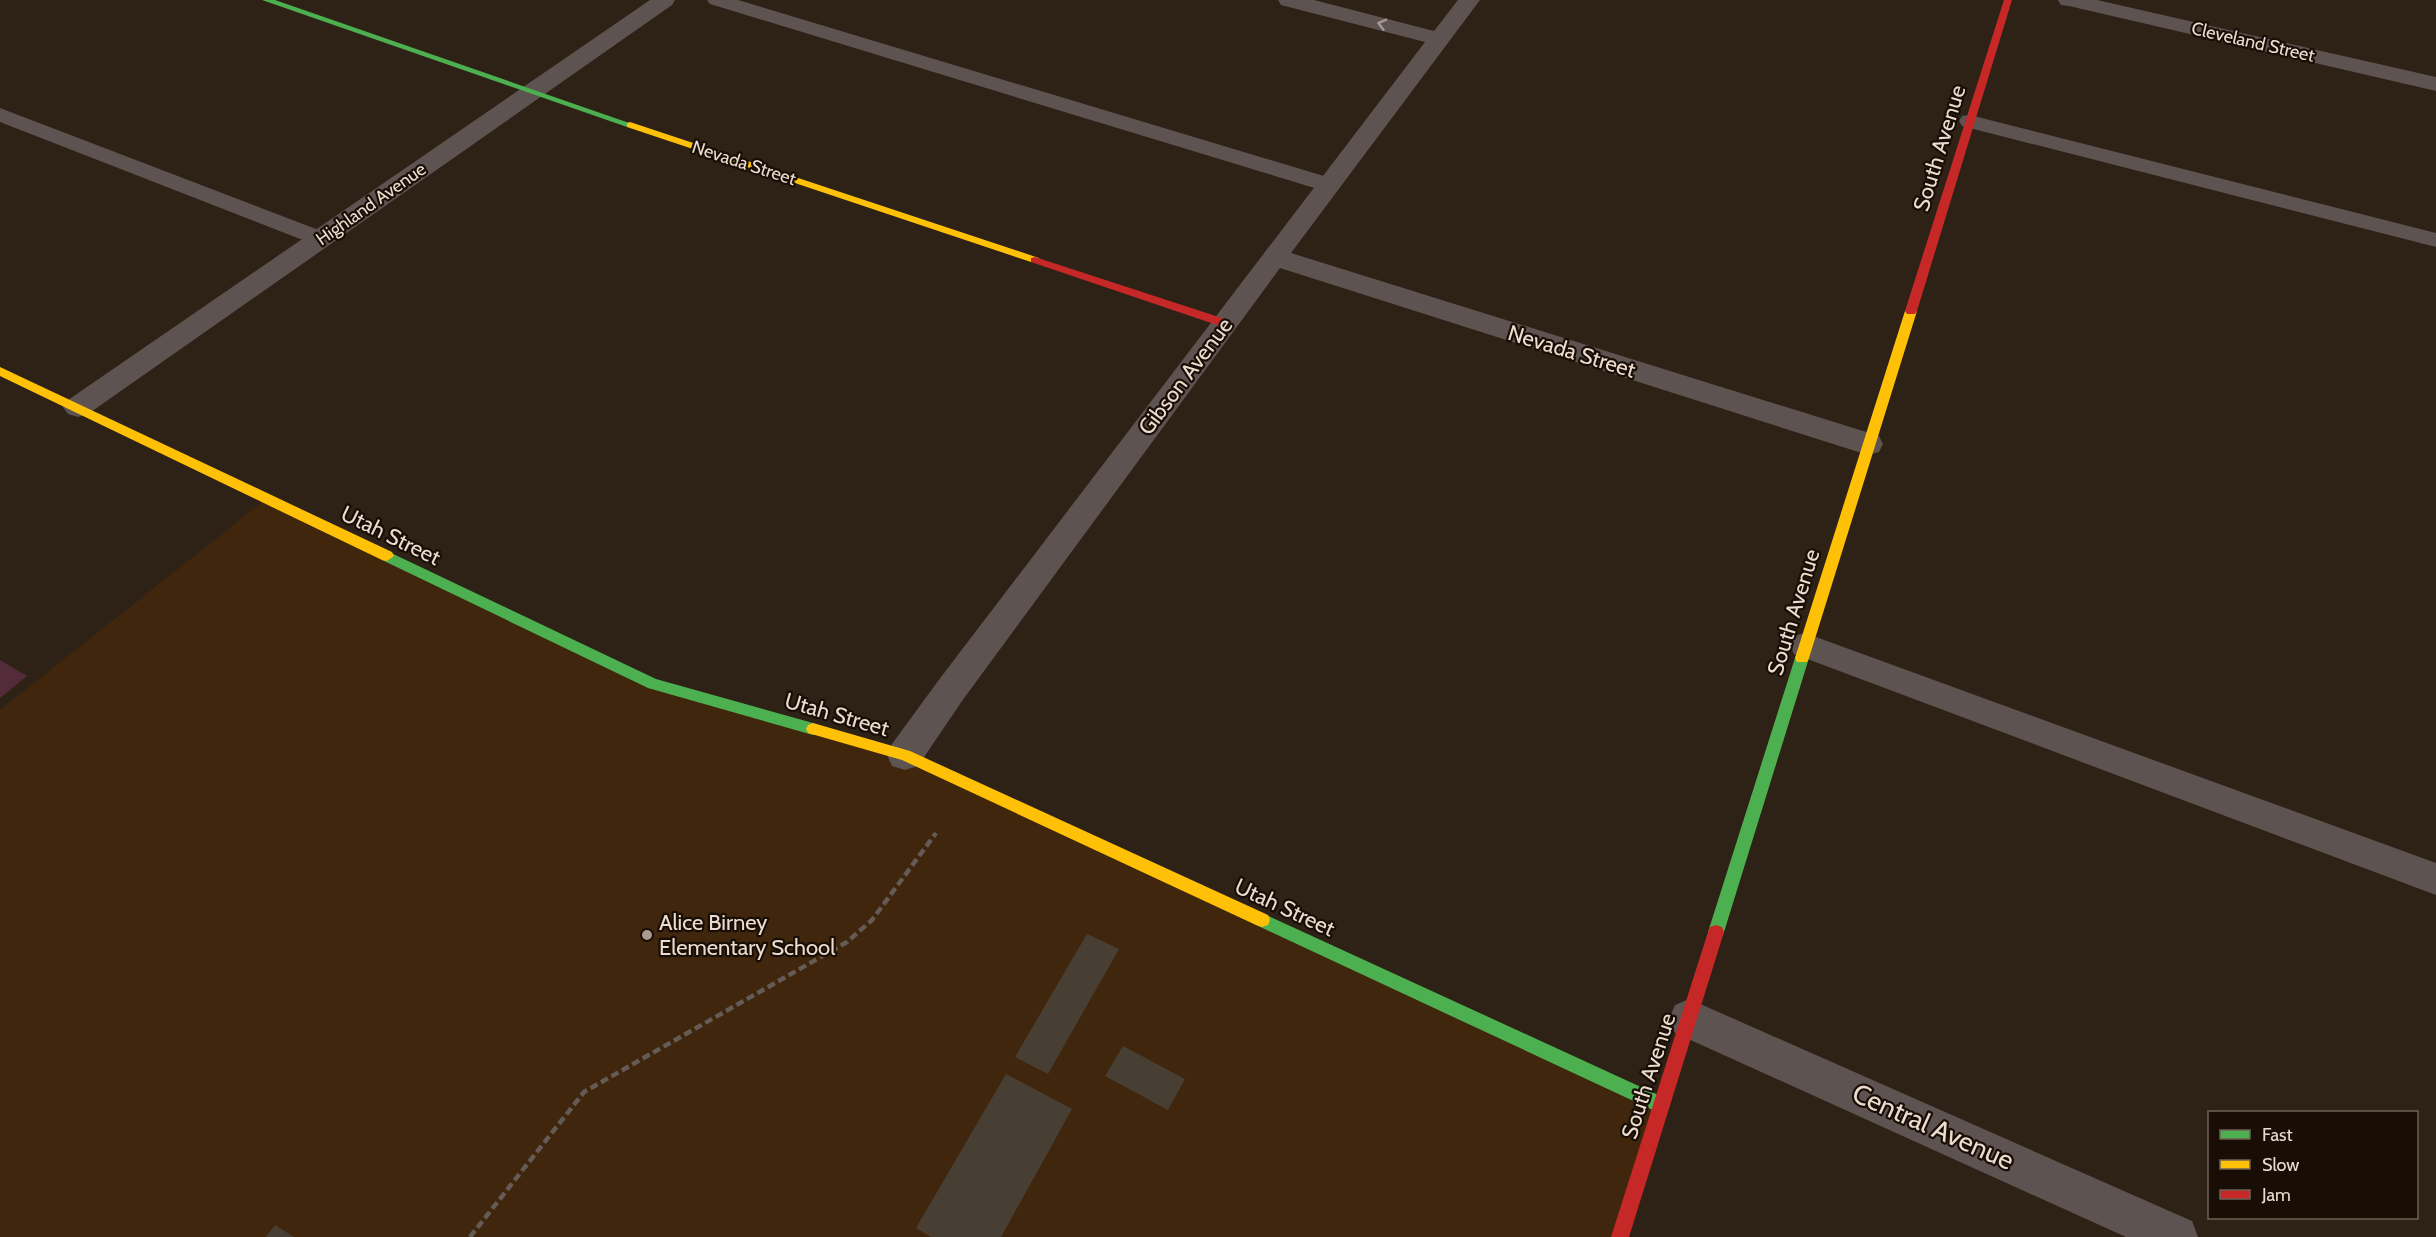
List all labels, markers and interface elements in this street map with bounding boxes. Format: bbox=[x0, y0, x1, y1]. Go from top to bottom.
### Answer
street label: Cleveland Street bbox=[2189, 17, 2317, 67]
one-way arrow bbox=[1378, 19, 1388, 32]
street label: South Avenue bbox=[1907, 82, 1971, 215]
street label: Nevada Street bbox=[689, 136, 799, 190]
street label: Highland Avenue bbox=[312, 158, 430, 250]
street label: Gibson Avenue bbox=[1133, 312, 1238, 440]
street label: Nevada Street bbox=[1505, 319, 1639, 384]
street label: Utah Street bbox=[337, 500, 445, 571]
street label: South Avenue bbox=[1761, 546, 1825, 679]
street label: Utah Street bbox=[782, 687, 893, 742]
street label: Utah Street bbox=[1231, 873, 1340, 943]
place label: Alice Birney Elementary School bbox=[659, 909, 836, 961]
marker: Alice Birney Elementary School bbox=[640, 928, 654, 942]
street label: South Avenue bbox=[1615, 1010, 1681, 1142]
street label: Central Avenue bbox=[1847, 1076, 2019, 1177]
legend bbox=[2208, 1111, 2418, 1219]
text: Fast bbox=[2262, 1124, 2293, 1146]
text: Slow bbox=[2262, 1154, 2299, 1176]
text: Jam bbox=[2261, 1184, 2291, 1206]

